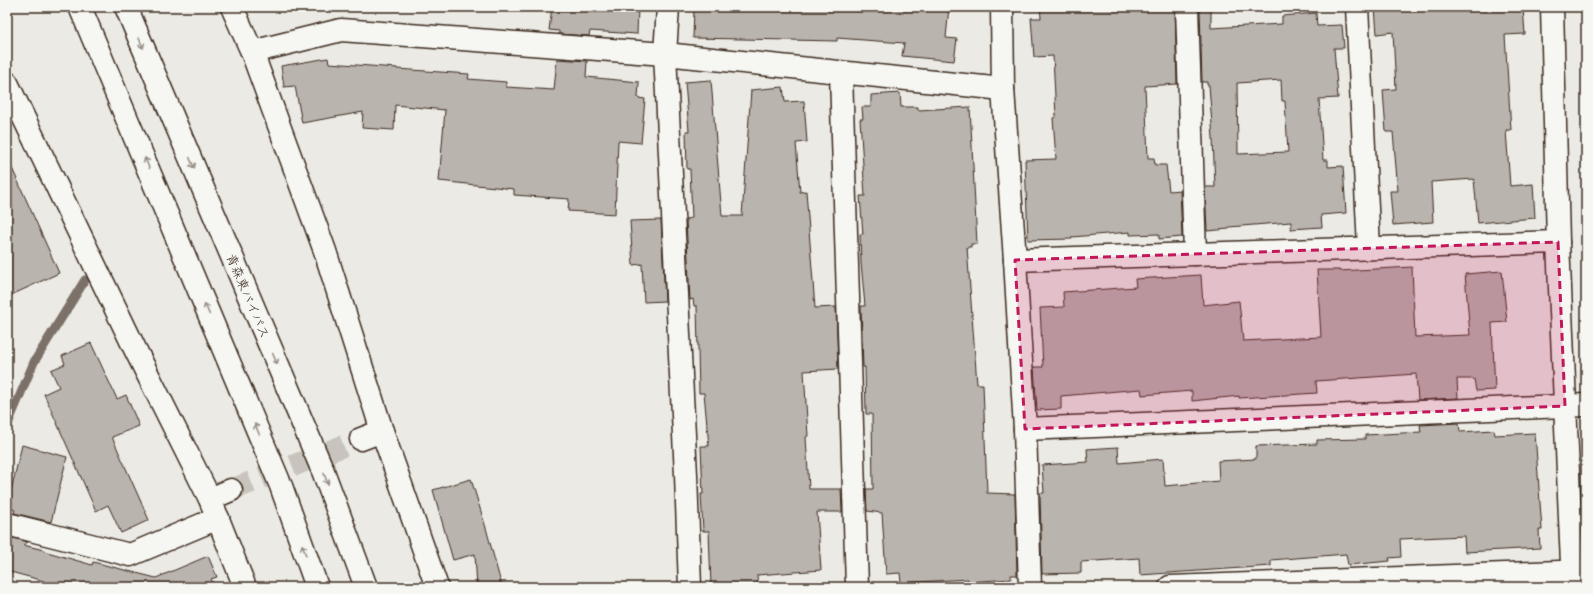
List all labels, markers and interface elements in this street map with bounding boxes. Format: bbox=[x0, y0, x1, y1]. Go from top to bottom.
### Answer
one-way arrow bbox=[138, 36, 145, 48]
one-way arrow bbox=[188, 156, 196, 168]
one-way arrow bbox=[142, 158, 150, 170]
street label: 青森東バイパス bbox=[223, 251, 273, 341]
one-way arrow bbox=[203, 304, 211, 316]
one-way arrow bbox=[272, 353, 280, 365]
one-way arrow bbox=[253, 424, 261, 436]
one-way arrow bbox=[323, 473, 330, 486]
one-way arrow bbox=[300, 545, 308, 557]

